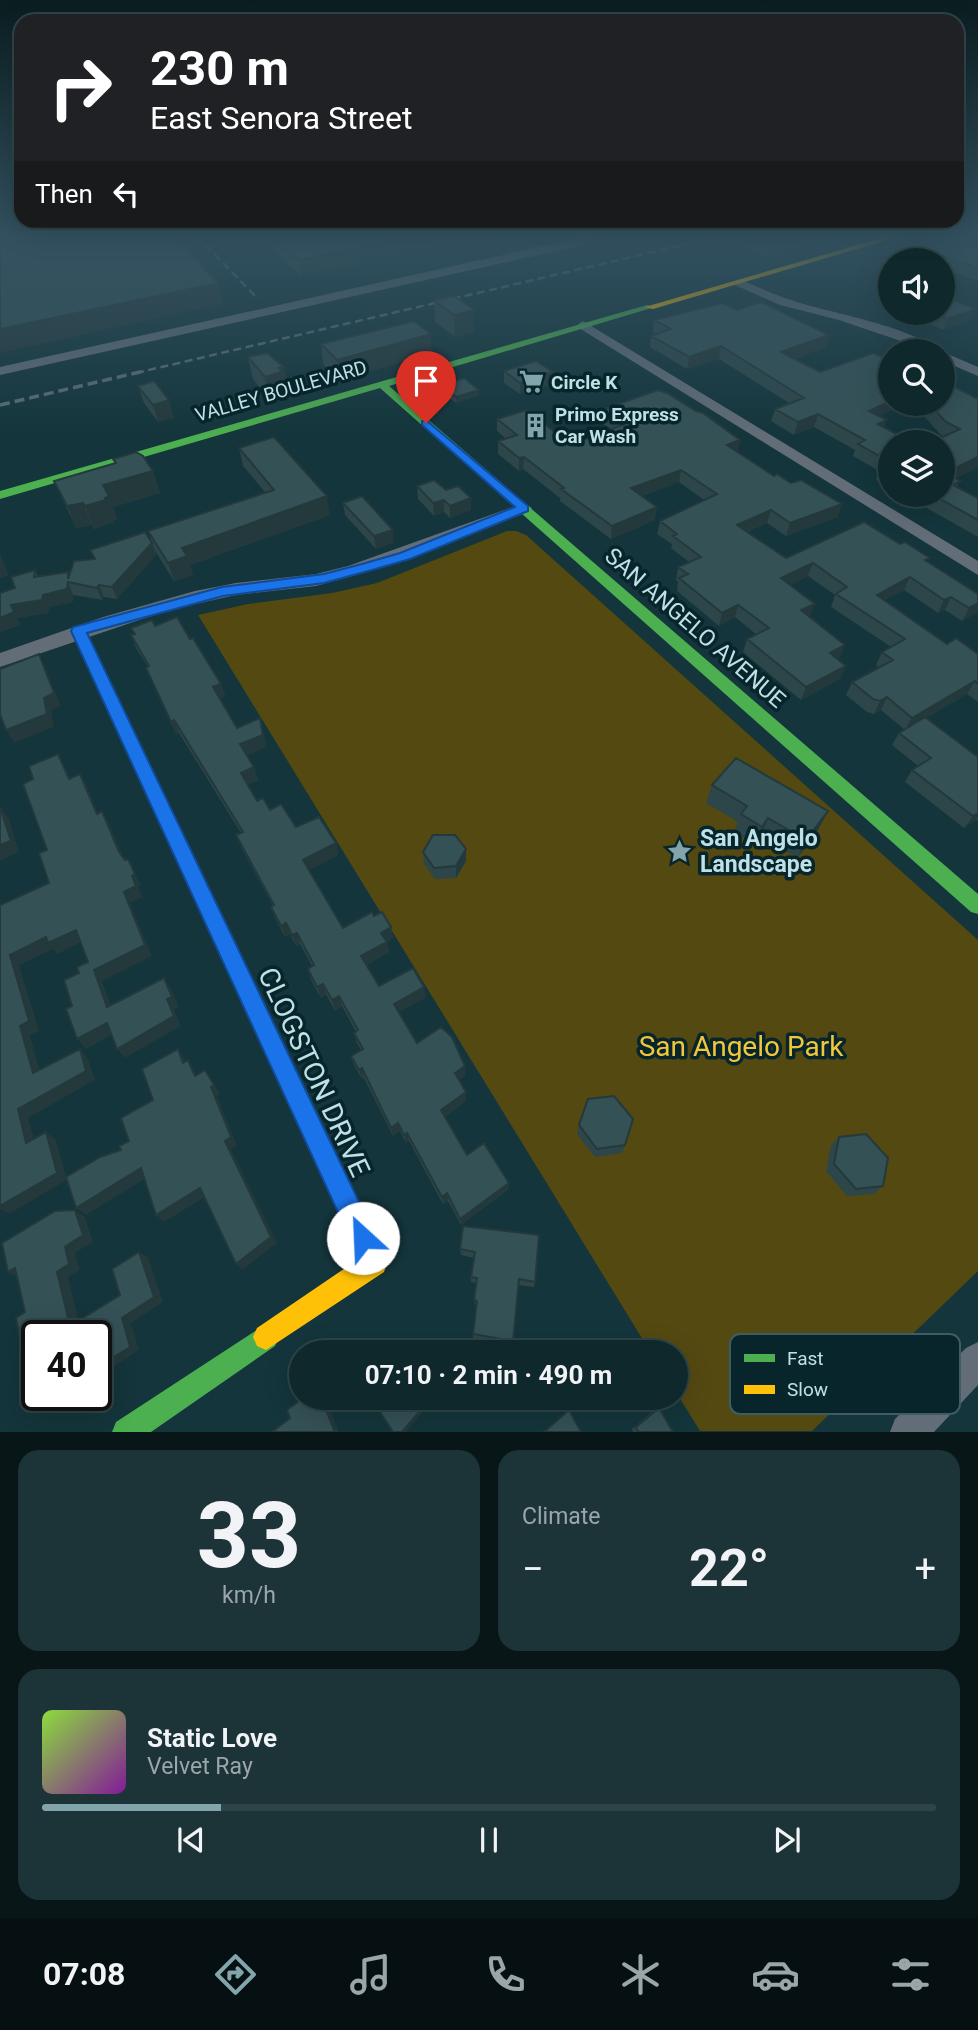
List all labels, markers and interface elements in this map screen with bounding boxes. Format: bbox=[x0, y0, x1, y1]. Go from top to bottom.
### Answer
text: 230 m bbox=[150, 40, 289, 97]
icon: right bbox=[35, 42, 126, 133]
text: East Senora Street bbox=[150, 99, 412, 137]
icon: left bbox=[107, 175, 145, 213]
text: Then bbox=[35, 179, 93, 209]
map controls bbox=[878, 248, 955, 507]
button: sound bbox=[878, 248, 955, 325]
button: search bbox=[878, 339, 955, 416]
pin bbox=[396, 351, 456, 423]
street label: VALLEY BOULEVARD bbox=[193, 355, 369, 427]
icon: arrive bbox=[407, 362, 445, 400]
supermarket icon: Circle K bbox=[517, 368, 545, 396]
place label: Circle K bbox=[551, 371, 618, 394]
place label: Primo Express Car Wash bbox=[555, 403, 679, 448]
building icon: Primo Express Car Wash bbox=[521, 411, 549, 439]
button: layers bbox=[878, 430, 955, 507]
street label: SAN ANGELO AVENUE bbox=[599, 542, 791, 714]
place label: San Angelo Landscape bbox=[700, 825, 818, 878]
place icon: San Angelo Landscape bbox=[666, 837, 694, 865]
street label: CLOGSTON DRIVE bbox=[251, 962, 377, 1182]
park label: San Angelo Park bbox=[639, 1030, 844, 1063]
position arrow bbox=[326, 1201, 400, 1275]
speed limit sign: 40 bbox=[21, 1320, 112, 1411]
legend bbox=[730, 1334, 960, 1414]
text: Fast bbox=[787, 1347, 824, 1370]
text: 07:10 · 2 min · 490 m bbox=[365, 1360, 612, 1390]
text: Slow bbox=[787, 1378, 828, 1401]
text: 33 bbox=[197, 1483, 301, 1589]
text: Climate bbox=[522, 1503, 601, 1530]
text: 22° bbox=[689, 1538, 769, 1599]
text: − bbox=[522, 1547, 544, 1591]
text: + bbox=[914, 1547, 936, 1591]
text: km/h bbox=[222, 1582, 276, 1609]
text: Static Love bbox=[147, 1723, 277, 1753]
text: Velvet Ray bbox=[147, 1753, 253, 1780]
icon: previous bbox=[172, 1821, 210, 1859]
icon: pause bbox=[470, 1821, 508, 1859]
icon: next bbox=[768, 1821, 806, 1859]
icon: directions bbox=[211, 1950, 260, 1999]
icon: music bbox=[346, 1950, 395, 1999]
icon: phone bbox=[481, 1950, 530, 1999]
icon: climate bbox=[616, 1950, 665, 1999]
icon: car bbox=[751, 1950, 800, 1999]
icon: filters bbox=[886, 1950, 935, 1999]
text: 07:08 bbox=[43, 1955, 125, 1993]

